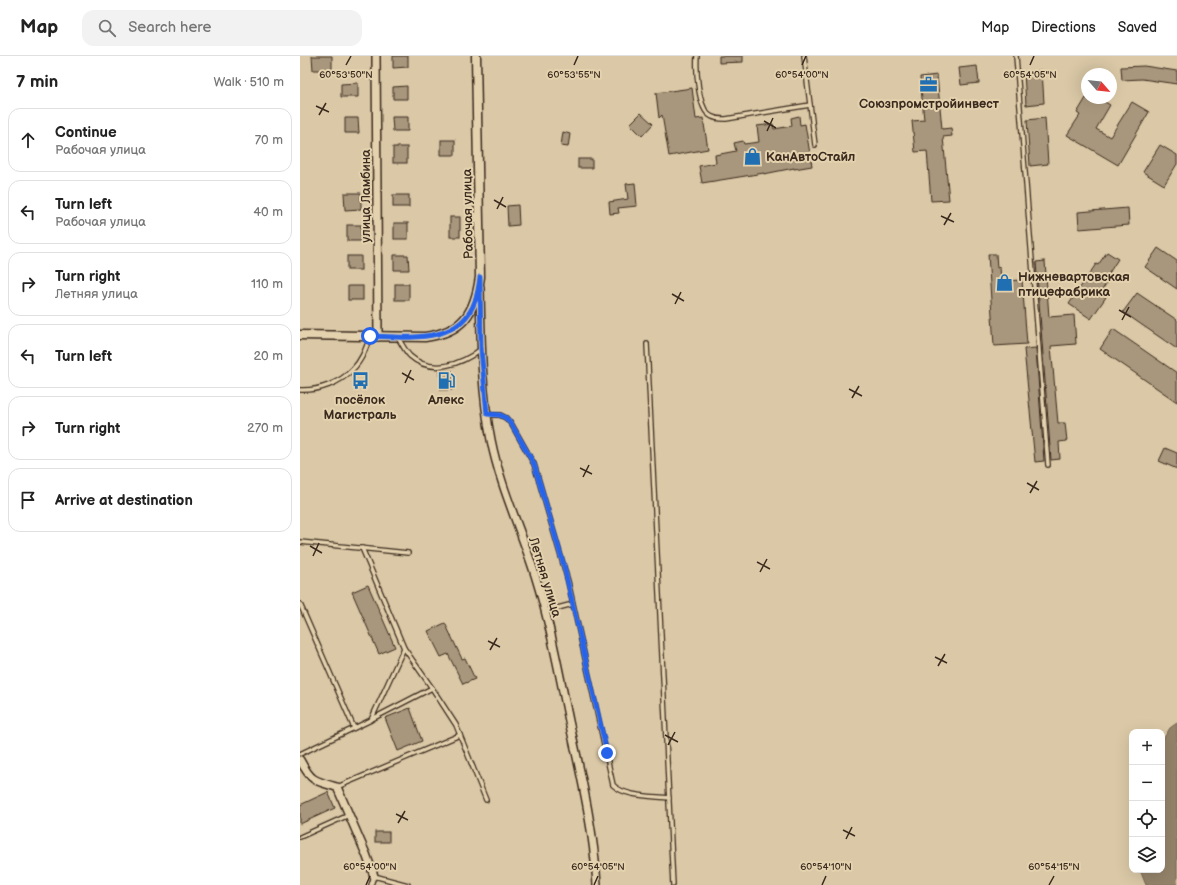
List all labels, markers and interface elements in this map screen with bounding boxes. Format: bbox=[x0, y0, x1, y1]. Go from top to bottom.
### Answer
search box bbox=[82, 10, 362, 46]
text: Map bbox=[20, 16, 58, 39]
icon: search bbox=[96, 17, 118, 39]
text: Search here bbox=[128, 18, 211, 37]
text: Map bbox=[981, 19, 1009, 36]
text: Directions bbox=[1031, 19, 1096, 36]
text: Saved bbox=[1118, 19, 1157, 36]
north arrow bbox=[1081, 68, 1117, 104]
text: 60°53'50"N bbox=[319, 69, 373, 81]
text: 60°53'55"N bbox=[547, 69, 601, 81]
text: 60°54'00"N bbox=[775, 69, 829, 81]
text: 60°54'05"N bbox=[1003, 69, 1057, 81]
text: 7 min bbox=[16, 72, 58, 92]
text: Walk · 510 m bbox=[213, 74, 284, 90]
office icon: Союзпромстройинвест bbox=[919, 74, 939, 94]
place label: Союзпромстройинвест bbox=[859, 96, 1000, 112]
text: Continue bbox=[55, 123, 117, 142]
icon: ahead bbox=[17, 129, 39, 151]
text: 70 m bbox=[255, 132, 283, 148]
text: Рабочая улица bbox=[55, 142, 146, 158]
shop icon: КанАвтоСтайл bbox=[743, 146, 763, 166]
street label: улица Ламбина bbox=[358, 149, 374, 243]
place label: КанАвтоСтайл bbox=[766, 149, 855, 165]
street label: Рабочая улица bbox=[459, 168, 477, 260]
text: Turn left bbox=[55, 195, 112, 214]
icon: left bbox=[17, 201, 39, 223]
text: 40 m bbox=[253, 204, 283, 220]
text: Рабочая улица bbox=[55, 214, 146, 230]
text: Turn right bbox=[55, 267, 120, 286]
place label: Нижневартовская птицефабрика bbox=[1018, 269, 1130, 300]
icon: right bbox=[17, 273, 39, 295]
shop icon: Нижневартовская птицефабрика bbox=[995, 273, 1015, 293]
text: 110 m bbox=[251, 276, 283, 292]
text: Летняя улица bbox=[55, 286, 138, 302]
route start bbox=[361, 327, 379, 345]
icon: left bbox=[17, 345, 39, 367]
text: Turn left bbox=[55, 347, 112, 366]
text: 20 m bbox=[253, 348, 283, 364]
bus stop icon: посёлок Магистраль bbox=[350, 370, 370, 390]
fuel station icon: Алекс bbox=[436, 370, 456, 390]
place label: посёлок Магистраль bbox=[324, 392, 397, 423]
place label: Алекс bbox=[427, 392, 464, 408]
icon: right bbox=[17, 417, 39, 439]
text: Turn right bbox=[55, 419, 120, 438]
text: 270 m bbox=[247, 420, 283, 436]
icon: arrive bbox=[17, 489, 39, 511]
text: Arrive at destination bbox=[55, 491, 193, 510]
street label: Летняя улица bbox=[525, 534, 565, 620]
map controls bbox=[1129, 729, 1165, 873]
button: + bbox=[1129, 729, 1165, 765]
route end bbox=[598, 744, 616, 762]
button: − bbox=[1129, 765, 1165, 801]
button: locate bbox=[1129, 801, 1165, 837]
button: layers bbox=[1129, 837, 1165, 873]
text: 60°54'00"N bbox=[343, 861, 397, 873]
text: 60°54'05"N bbox=[571, 861, 625, 873]
text: 60°54'10"N bbox=[800, 861, 852, 873]
text: 60°54'15"N bbox=[1028, 861, 1080, 873]

